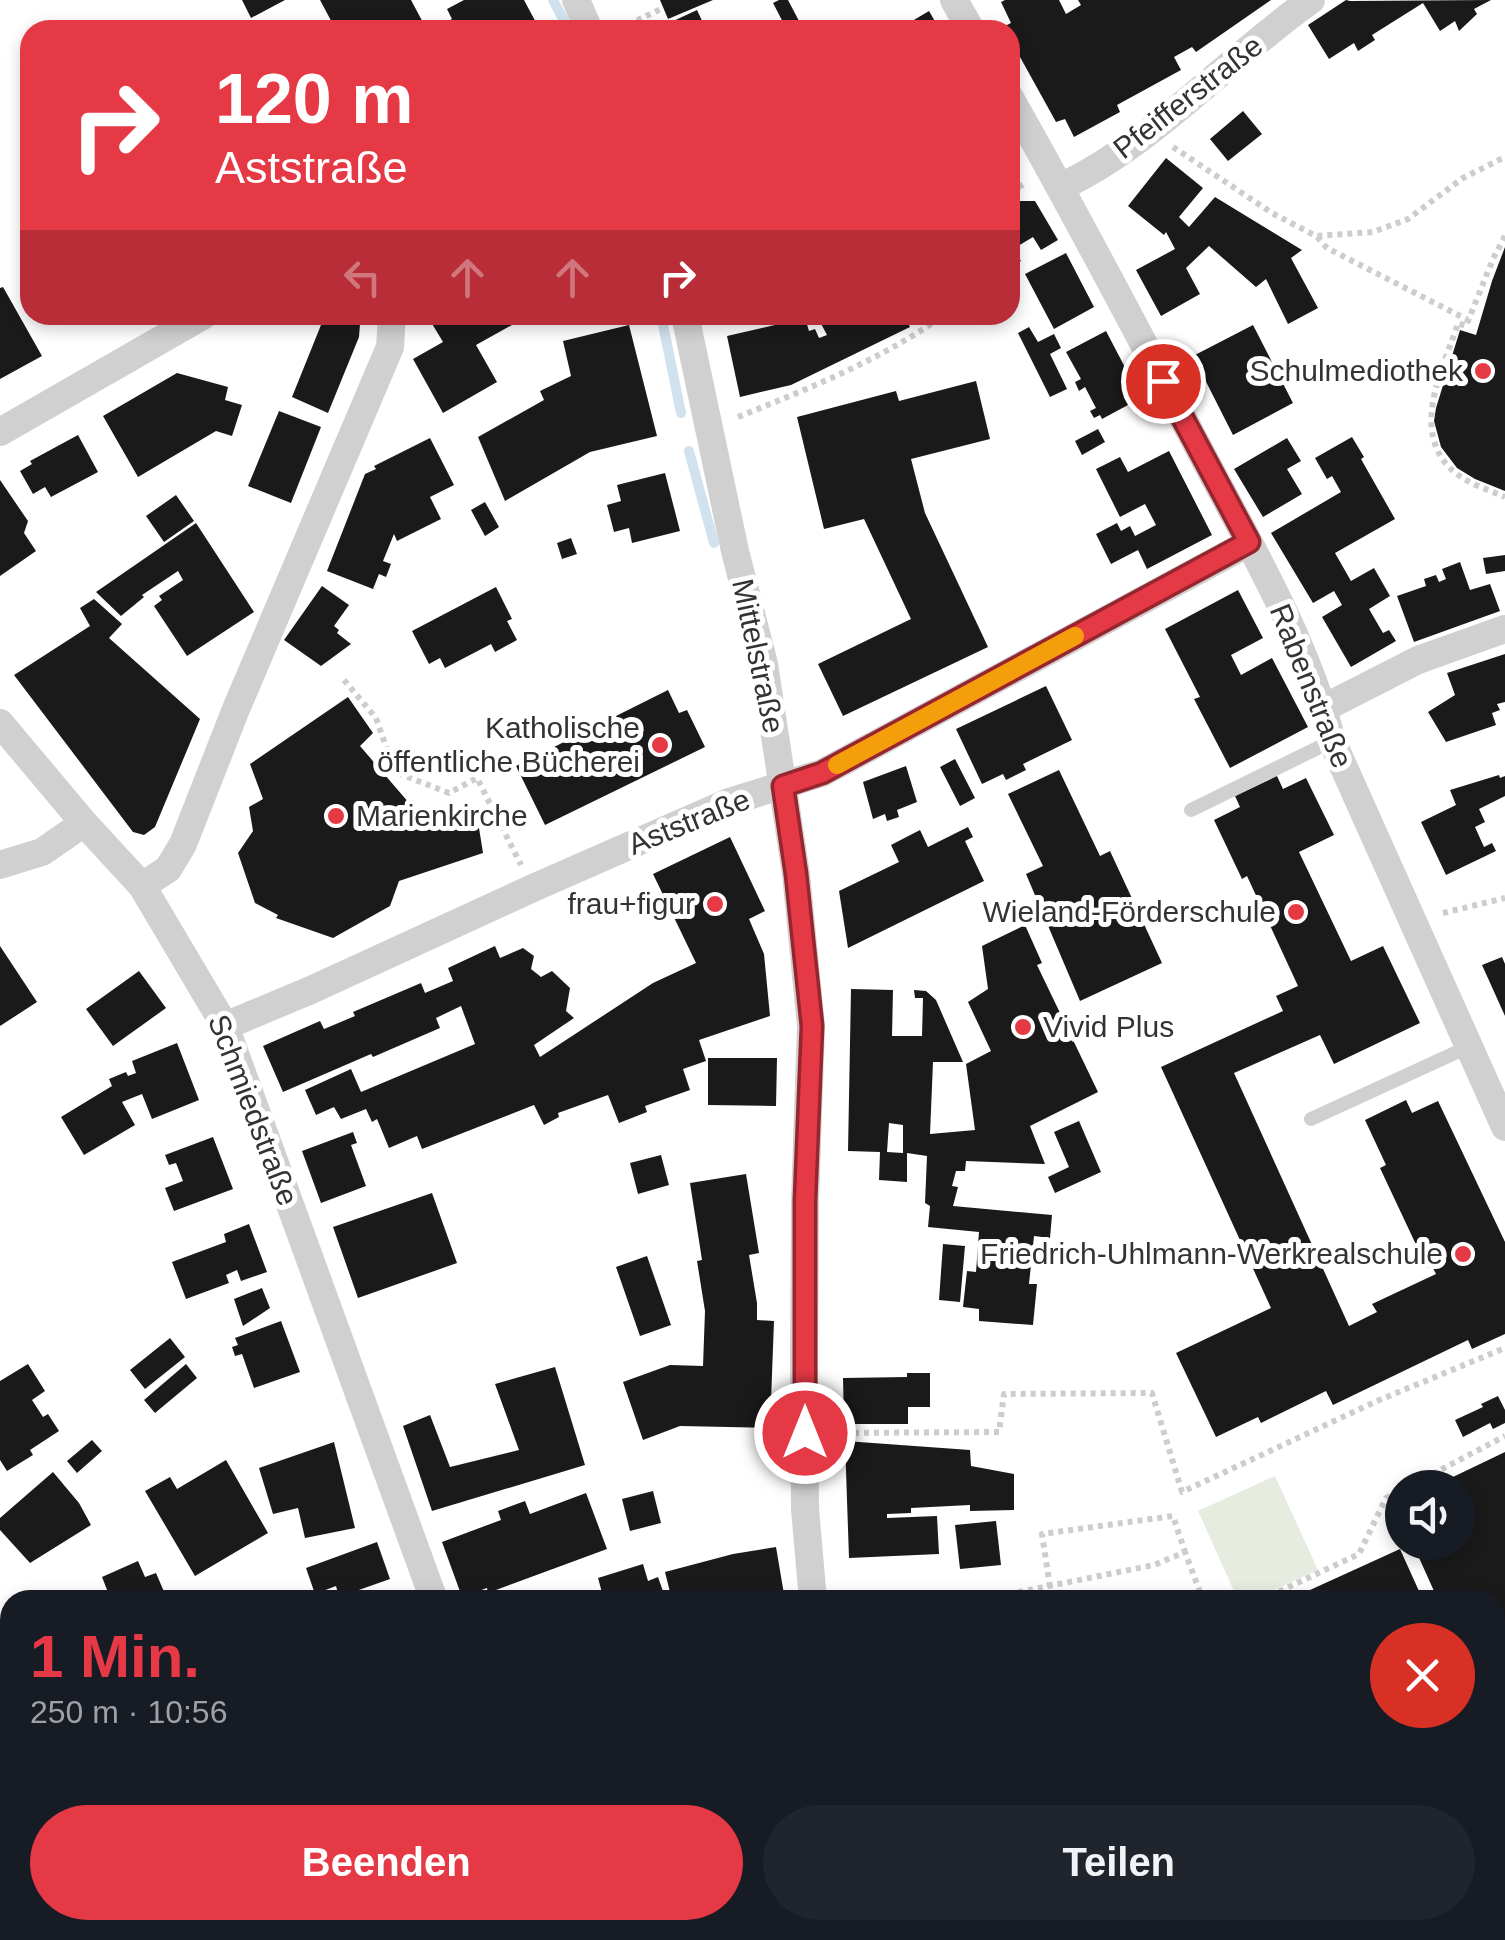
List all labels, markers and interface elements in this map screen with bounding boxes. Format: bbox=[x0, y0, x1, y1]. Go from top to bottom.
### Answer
street label: Pfeifferstraße bbox=[1107, 28, 1269, 165]
icon: right bbox=[50, 60, 180, 190]
text: 120 m bbox=[215, 60, 413, 138]
text: Aststraße bbox=[215, 142, 408, 193]
icon: left bbox=[335, 250, 390, 305]
icon: ahead bbox=[440, 250, 495, 305]
icon: ahead bbox=[545, 250, 600, 305]
icon: right bbox=[650, 250, 705, 305]
pin bbox=[1121, 339, 1206, 424]
icon: arrive bbox=[1136, 354, 1191, 409]
place label: Schulmediothek bbox=[1250, 354, 1464, 387]
marker: Schulmediothek bbox=[1472, 360, 1494, 382]
street label: Mittelstraße bbox=[726, 576, 791, 736]
street label: Rabenstraße bbox=[1264, 599, 1359, 772]
place label: Katholische öffentliche Bücherei bbox=[377, 711, 640, 778]
marker: Katholische öffentliche Bücherei bbox=[649, 734, 671, 756]
street label: Aststraße bbox=[623, 782, 755, 861]
place label: Marienkirche bbox=[356, 799, 528, 832]
marker: Marienkirche bbox=[325, 805, 347, 827]
place label: frau+figur bbox=[567, 887, 695, 920]
marker: frau+figur bbox=[704, 893, 726, 915]
place label: Wieland-Förderschule bbox=[983, 895, 1276, 928]
marker: Wieland-Förderschule bbox=[1285, 901, 1307, 923]
street label: Schmiedstraße bbox=[202, 1010, 305, 1210]
place label: Vivid Plus bbox=[1043, 1010, 1174, 1043]
marker: Vivid Plus bbox=[1012, 1016, 1034, 1038]
place label: Friedrich-Uhlmann-Werkrealschule bbox=[980, 1237, 1443, 1270]
marker: Friedrich-Uhlmann-Werkrealschule bbox=[1452, 1243, 1474, 1265]
position arrow bbox=[753, 1381, 857, 1485]
map controls bbox=[1385, 1470, 1475, 1560]
button: sound bbox=[1385, 1470, 1475, 1560]
text: 1 Min. bbox=[30, 1623, 200, 1690]
button: close bbox=[1370, 1623, 1475, 1728]
text: 250 m · 10:56 bbox=[30, 1694, 227, 1730]
button: Beenden bbox=[30, 1805, 743, 1920]
button: Teilen bbox=[763, 1805, 1475, 1920]

